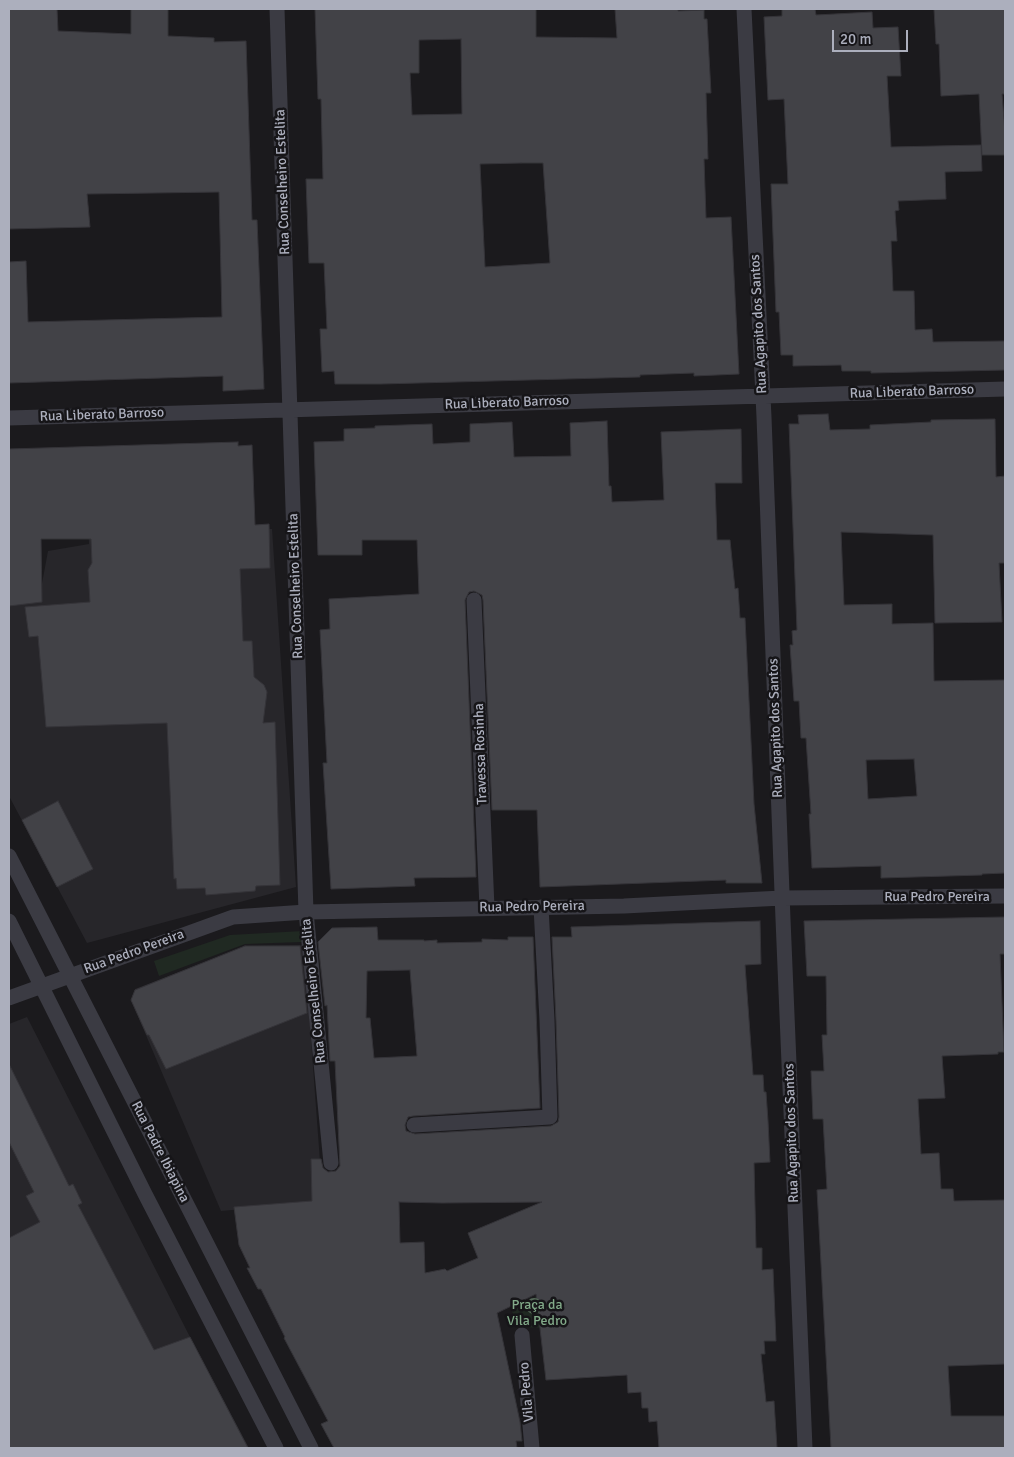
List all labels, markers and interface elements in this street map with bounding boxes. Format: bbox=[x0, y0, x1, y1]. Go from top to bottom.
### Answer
scale bar bbox=[834, 20, 910, 52]
text: 20 m bbox=[840, 30, 871, 48]
street label: Rua Conselheiro Estelita bbox=[272, 109, 294, 255]
street label: Rua Agapito dos Santos bbox=[747, 254, 771, 394]
street label: Rua Liberato Barroso bbox=[849, 381, 975, 403]
street label: Rua Liberato Barroso bbox=[444, 392, 570, 414]
street label: Rua Liberato Barroso bbox=[39, 404, 165, 426]
street label: Rua Conselheiro Estelita bbox=[285, 513, 307, 659]
street label: Rua Agapito dos Santos bbox=[765, 658, 787, 798]
street label: Travessa Rosinha bbox=[471, 703, 491, 805]
street label: Rua Pedro Pereira bbox=[884, 889, 990, 905]
street label: Rua Pedro Pereira bbox=[479, 898, 585, 916]
street label: Rua Conselheiro Estelita bbox=[298, 918, 330, 1064]
street label: Rua Pedro Pereira bbox=[82, 926, 186, 978]
street label: Rua Agapito dos Santos bbox=[781, 1063, 803, 1203]
street label: Rua Padre Ibiapina bbox=[127, 1099, 193, 1205]
park label: Praça da Vila Pedro bbox=[507, 1297, 567, 1330]
street label: Vila Pedro bbox=[516, 1361, 538, 1423]

